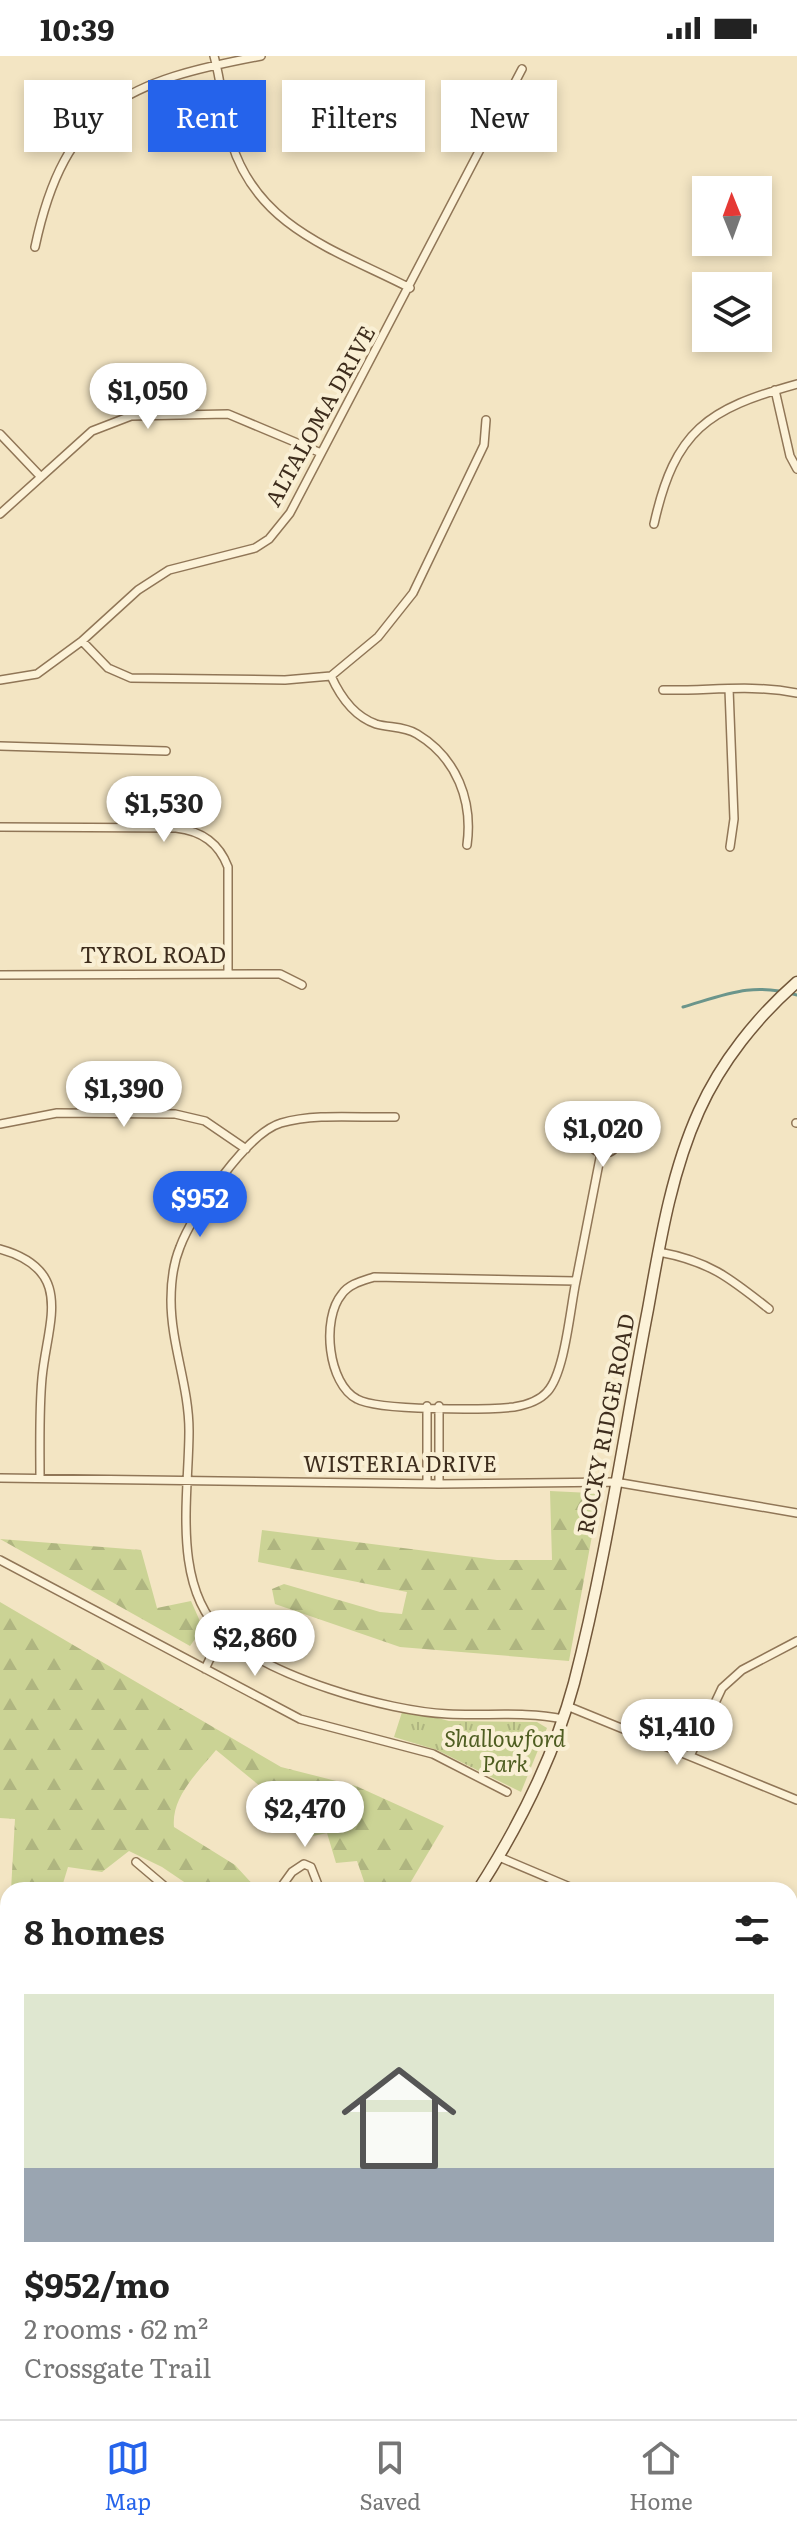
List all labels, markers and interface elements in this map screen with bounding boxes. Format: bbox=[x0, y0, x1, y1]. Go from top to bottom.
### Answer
text: 10:39 bbox=[40, 6, 115, 50]
chip: Buy bbox=[24, 80, 132, 152]
chip: Rent bbox=[148, 80, 266, 152]
chip: Filters bbox=[282, 80, 425, 152]
chip: New bbox=[441, 80, 557, 152]
north arrow bbox=[692, 176, 772, 256]
map controls bbox=[692, 176, 772, 352]
button: layers bbox=[692, 272, 772, 352]
street label: ALTALOMA DRIVE bbox=[255, 319, 382, 512]
pin: $1,050 bbox=[83, 363, 213, 431]
text: $1,050 bbox=[108, 369, 188, 408]
pin: $1,530 bbox=[99, 776, 229, 844]
text: $1,530 bbox=[124, 782, 204, 821]
street label: TYROL ROAD bbox=[80, 937, 226, 970]
pin: $1,390 bbox=[59, 1061, 189, 1129]
text: $1,390 bbox=[84, 1067, 164, 1106]
pin: $1,020 bbox=[538, 1101, 668, 1169]
text: $1,020 bbox=[563, 1107, 643, 1146]
pin: $952 bbox=[153, 1171, 247, 1239]
text: $952 bbox=[171, 1177, 229, 1216]
street label: ROCKY RIDGE ROAD bbox=[567, 1311, 642, 1537]
street label: WISTERIA DRIVE bbox=[303, 1446, 497, 1479]
pin: $2,860 bbox=[190, 1610, 320, 1678]
text: $2,860 bbox=[213, 1616, 297, 1655]
pin: $1,410 bbox=[612, 1699, 742, 1767]
text: $1,410 bbox=[639, 1705, 715, 1744]
park label: Shallowford Park bbox=[444, 1721, 566, 1779]
pin: $2,470 bbox=[240, 1781, 370, 1849]
text: $2,470 bbox=[264, 1787, 346, 1826]
text: 8 homes bbox=[24, 1905, 165, 1955]
icon: filters bbox=[730, 1908, 774, 1952]
icon: home bbox=[327, 2046, 471, 2190]
text: $952/mo bbox=[24, 2258, 170, 2308]
text: 2 rooms · 62 m² bbox=[24, 2308, 208, 2347]
text: Crossgate Trail bbox=[24, 2347, 211, 2386]
tab: Map bbox=[104, 2436, 151, 2517]
tab: Saved bbox=[360, 2436, 421, 2517]
tab: Home bbox=[629, 2436, 693, 2517]

